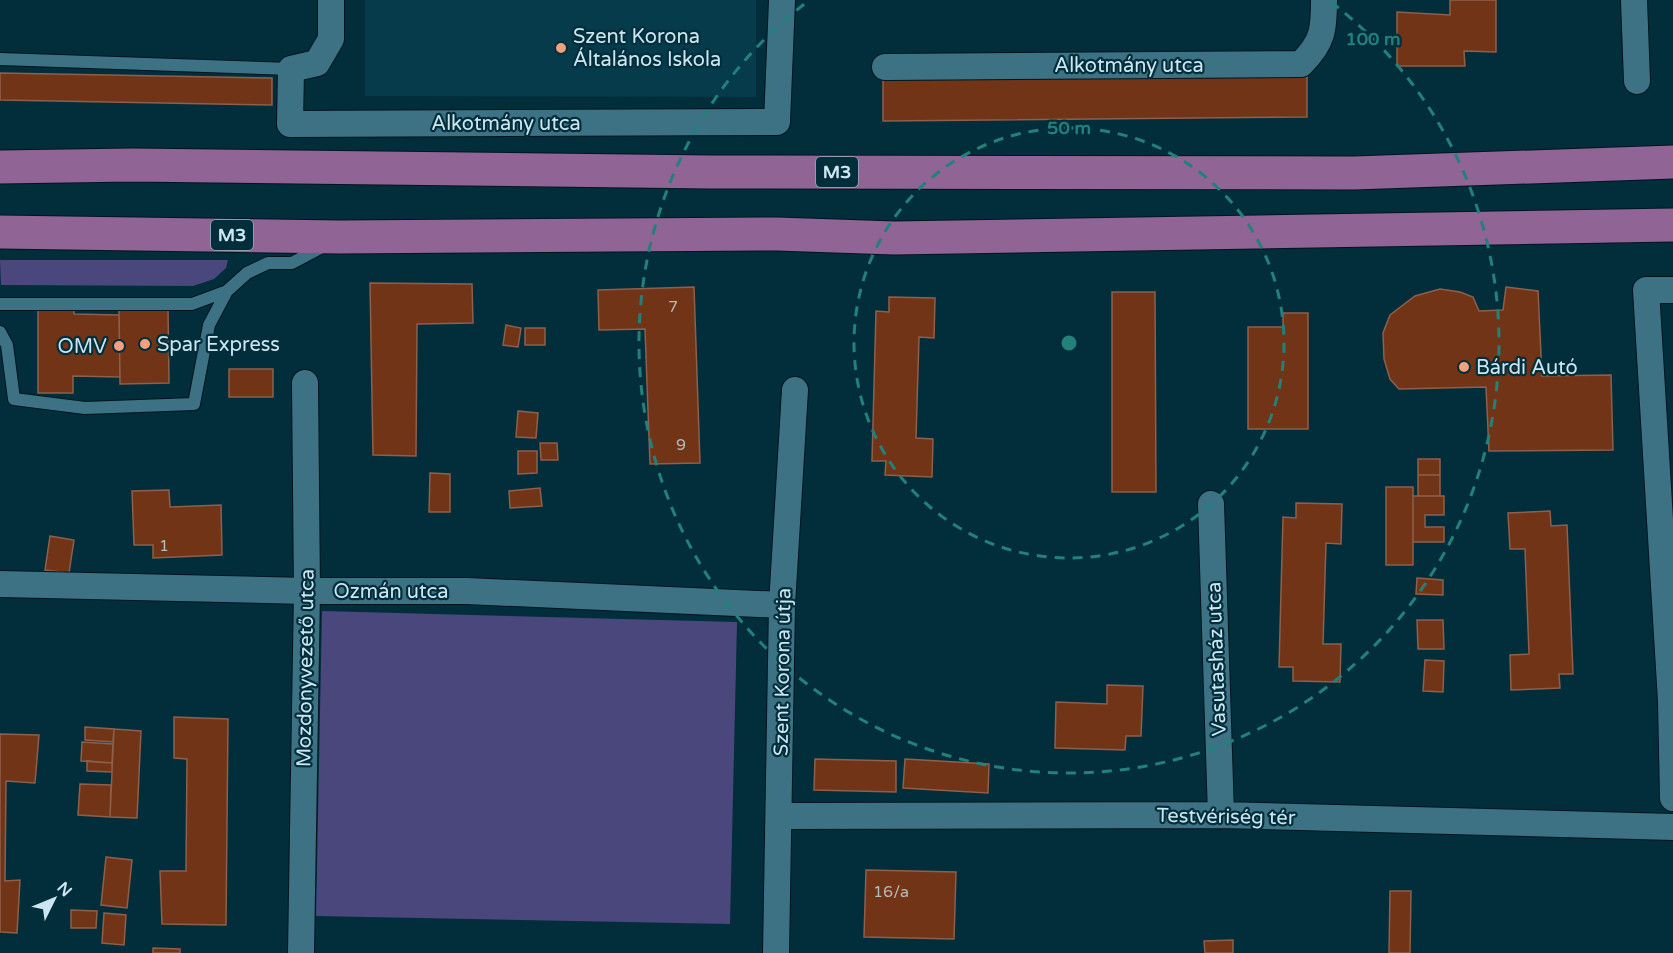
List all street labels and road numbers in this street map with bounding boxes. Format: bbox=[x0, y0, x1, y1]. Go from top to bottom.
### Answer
street label: Alkotmány utca bbox=[1054, 54, 1204, 78]
street label: Alkotmány utca bbox=[431, 112, 581, 136]
road number: M3 bbox=[816, 157, 858, 187]
road number: M3 bbox=[211, 220, 253, 250]
street label: Mozdonyvezető utca bbox=[292, 569, 320, 767]
street label: Ozmán utca bbox=[334, 580, 448, 604]
street label: Vasutasház utca bbox=[1202, 581, 1232, 737]
street label: Szent Korona útja bbox=[770, 588, 796, 756]
street label: Testvériség tér bbox=[1156, 804, 1296, 830]

